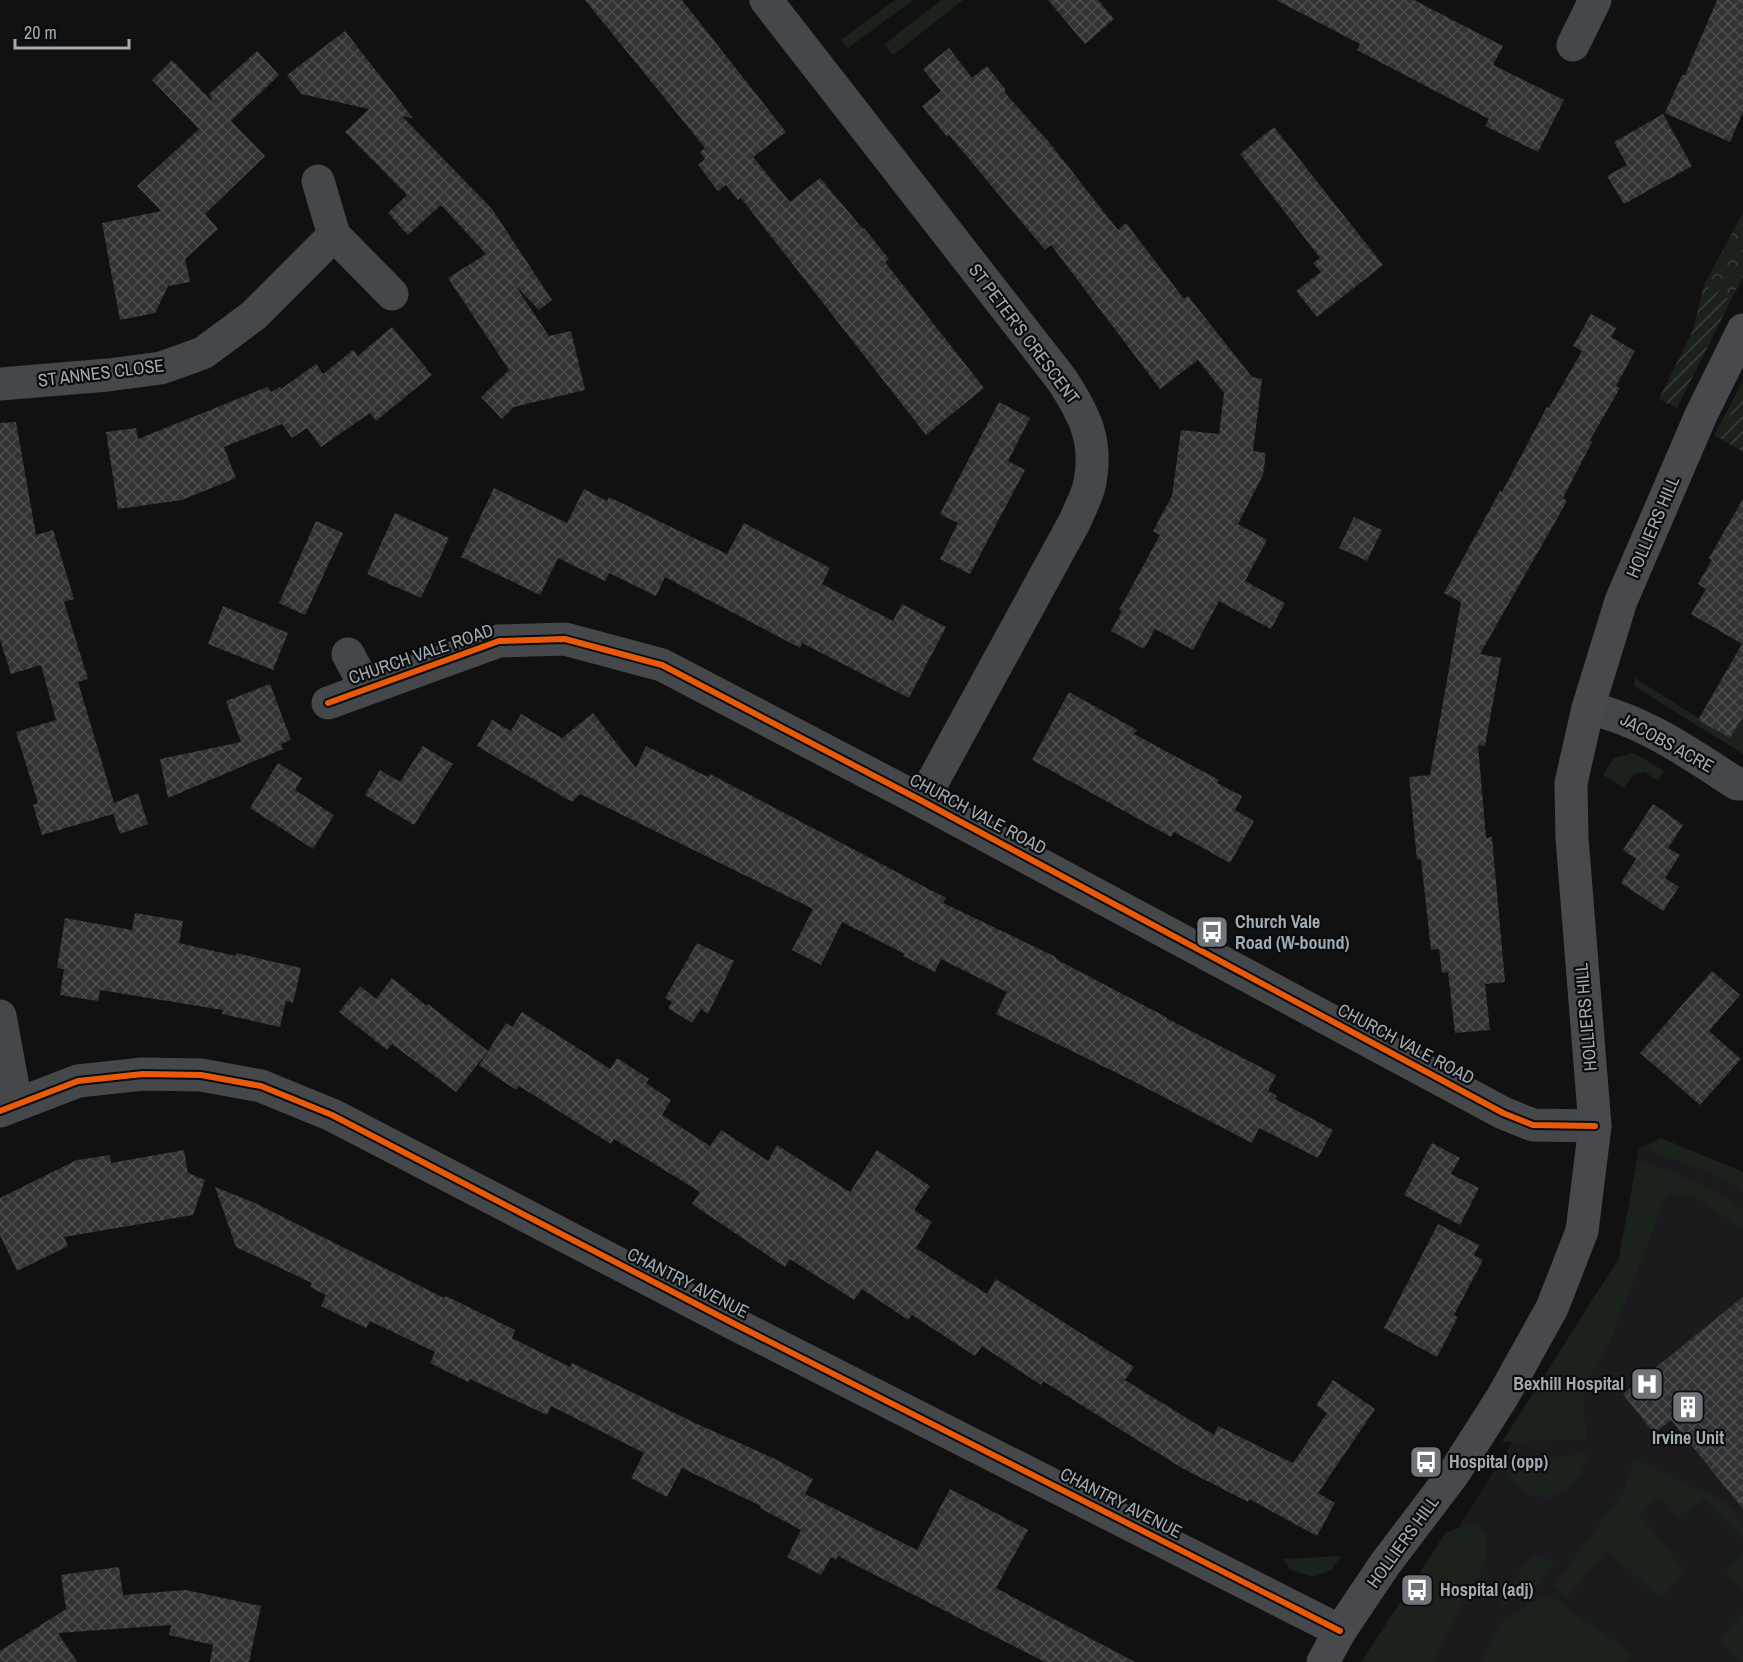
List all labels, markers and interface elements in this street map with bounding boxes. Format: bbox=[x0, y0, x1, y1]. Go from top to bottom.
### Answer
scale bar bbox=[15, 12, 129, 50]
text: 20 m bbox=[24, 20, 57, 45]
street label: ST PETER'S CRESCENT bbox=[963, 258, 1086, 409]
street label: ST ANNES CLOSE bbox=[36, 352, 165, 393]
street label: HOLLIERS HILL bbox=[1620, 472, 1685, 582]
street label: CHURCH VALE ROAD bbox=[345, 617, 497, 690]
street label: JACOBS ACRE bbox=[1616, 707, 1719, 779]
street label: CHURCH VALE ROAD bbox=[906, 767, 1051, 860]
place label: Church Vale Road (W-bound) bbox=[1235, 909, 1350, 955]
bus stop icon: Church Vale Road (W-bound) bbox=[1194, 914, 1230, 950]
street label: HOLLIERS HILL bbox=[1568, 962, 1603, 1072]
street label: CHURCH VALE ROAD bbox=[1334, 997, 1479, 1090]
street label: CHANTRY AVENUE bbox=[623, 1241, 753, 1324]
hospital icon: Bexhill Hospital bbox=[1629, 1366, 1665, 1402]
place label: Bexhill Hospital bbox=[1513, 1371, 1624, 1396]
building icon: Irvine Unit bbox=[1670, 1389, 1706, 1425]
place label: Irvine Unit bbox=[1652, 1425, 1724, 1450]
bus stop icon: Hospital (opp) bbox=[1408, 1444, 1444, 1480]
place label: Hospital (opp) bbox=[1449, 1449, 1548, 1474]
street label: CHANTRY AVENUE bbox=[1056, 1461, 1186, 1544]
street label: HOLLIERS HILL bbox=[1361, 1491, 1445, 1593]
bus stop icon: Hospital (adj) bbox=[1399, 1572, 1435, 1608]
place label: Hospital (adj) bbox=[1440, 1577, 1534, 1602]

